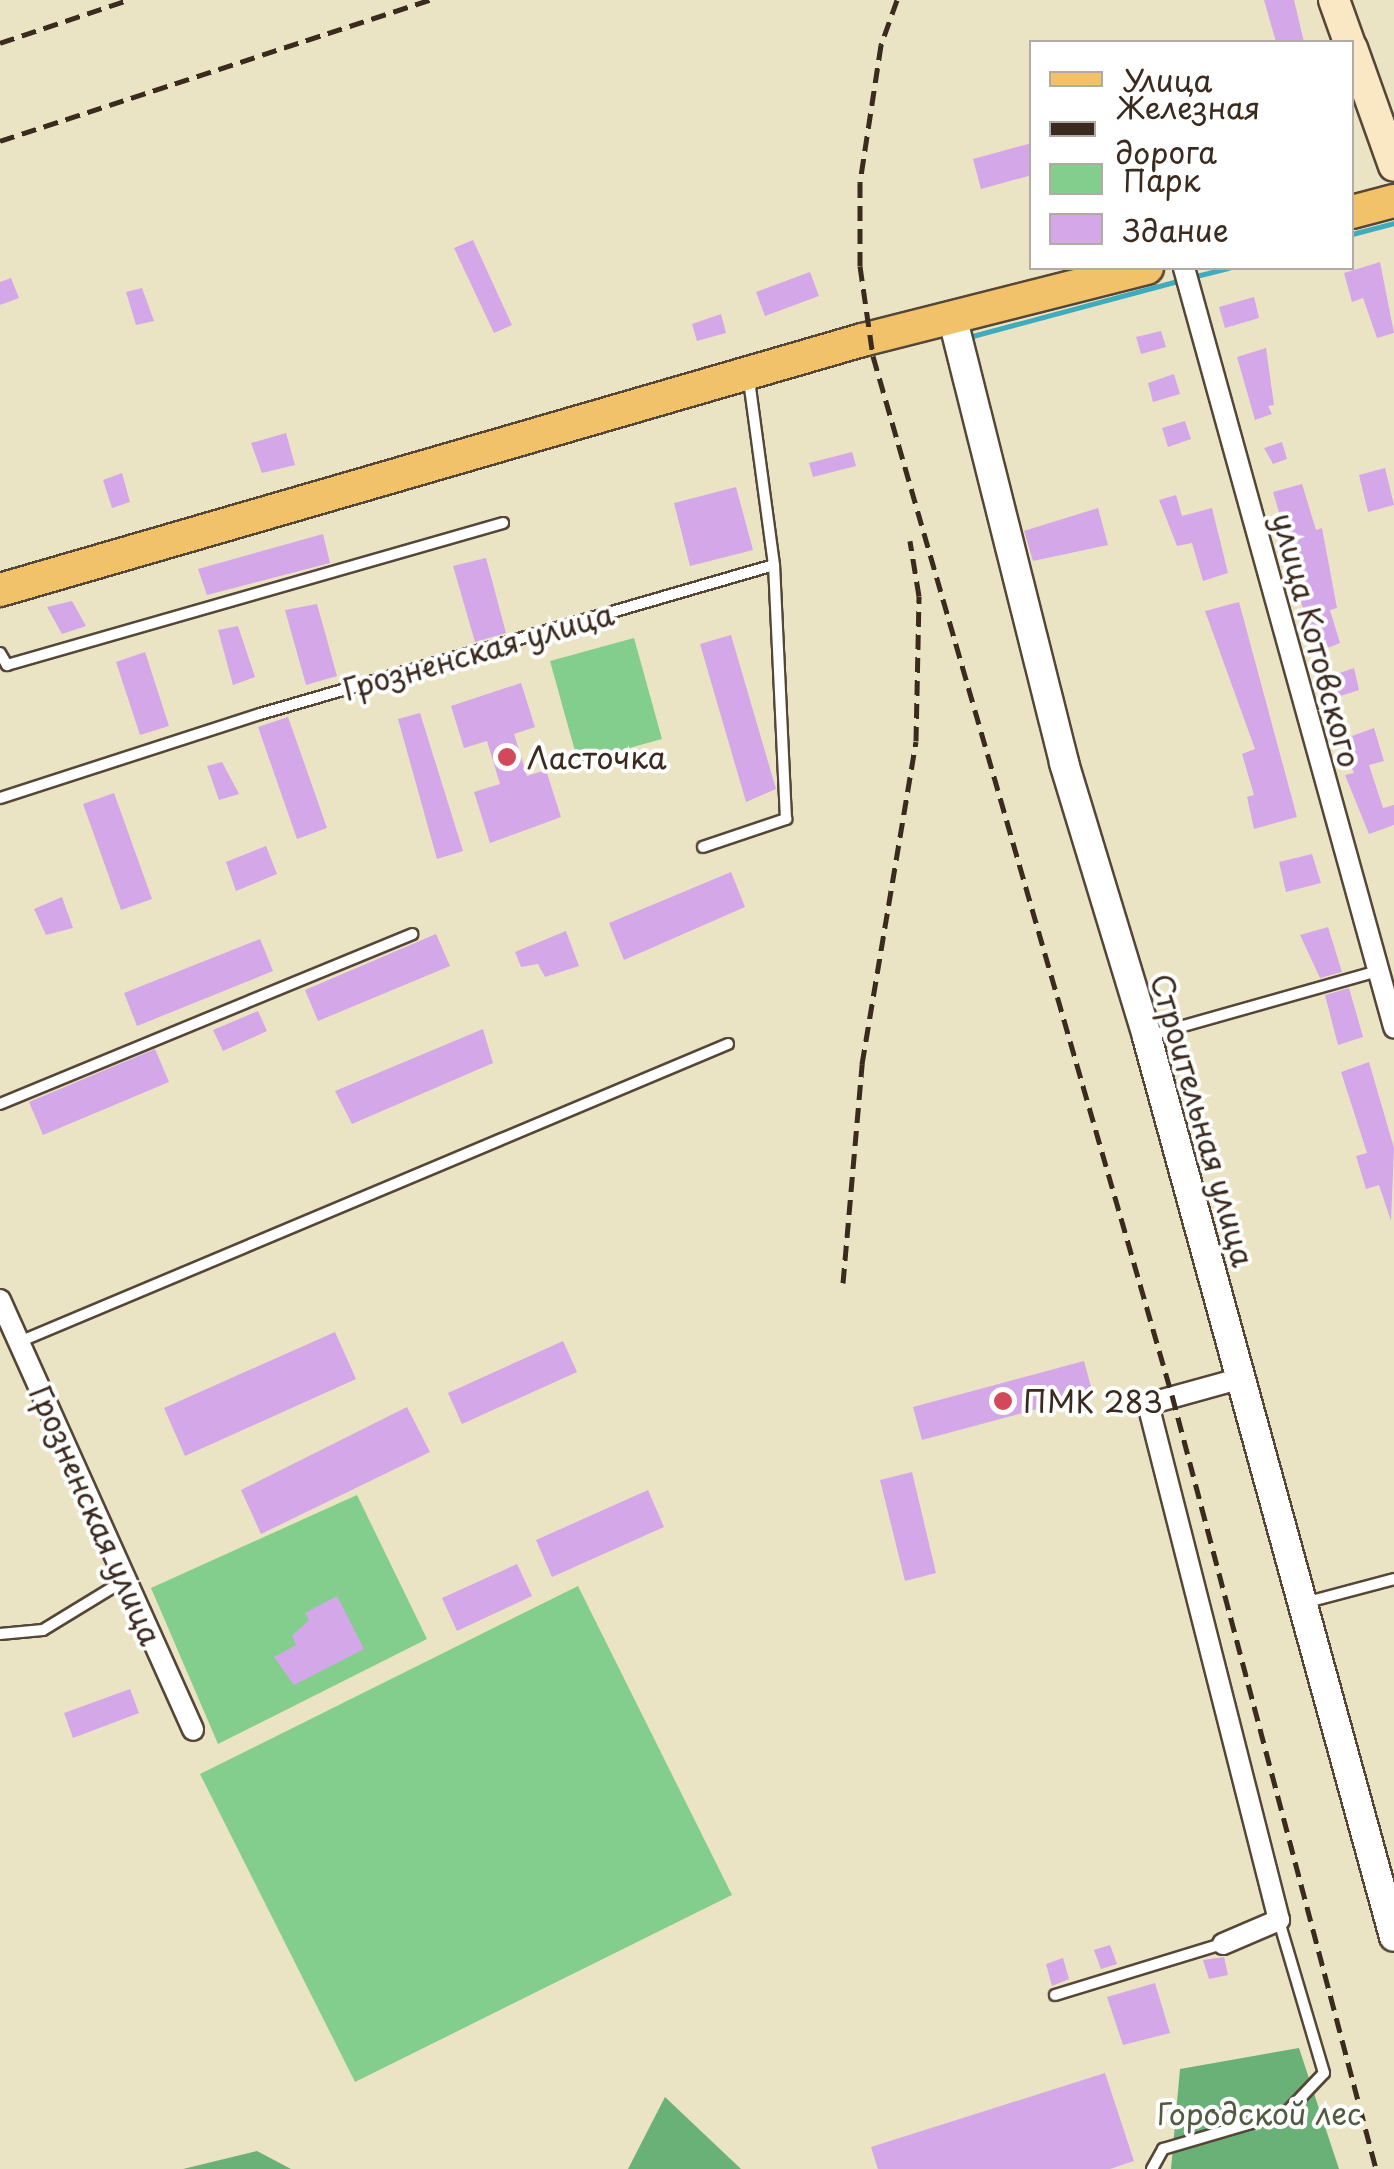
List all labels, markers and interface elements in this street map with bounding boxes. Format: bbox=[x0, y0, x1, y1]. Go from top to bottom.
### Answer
legend bbox=[1029, 40, 1354, 270]
text: Улица bbox=[1123, 57, 1212, 102]
text: Железная дорога bbox=[1116, 84, 1261, 174]
text: Парк bbox=[1123, 157, 1200, 202]
text: Здание bbox=[1123, 207, 1229, 252]
street label: улица Котовского bbox=[1265, 508, 1369, 772]
street label: Грозненская улица bbox=[338, 595, 618, 707]
place label: Ласточка bbox=[527, 739, 667, 775]
marker: Ласточка bbox=[496, 746, 518, 768]
street label: Строительная улица bbox=[1144, 969, 1262, 1271]
street label: Грозненская улица bbox=[22, 1379, 170, 1651]
place label: ПМК 283 bbox=[1023, 1383, 1163, 1419]
marker: ПМК 283 bbox=[992, 1390, 1014, 1412]
park label: Городской лес bbox=[1157, 2095, 1361, 2131]

